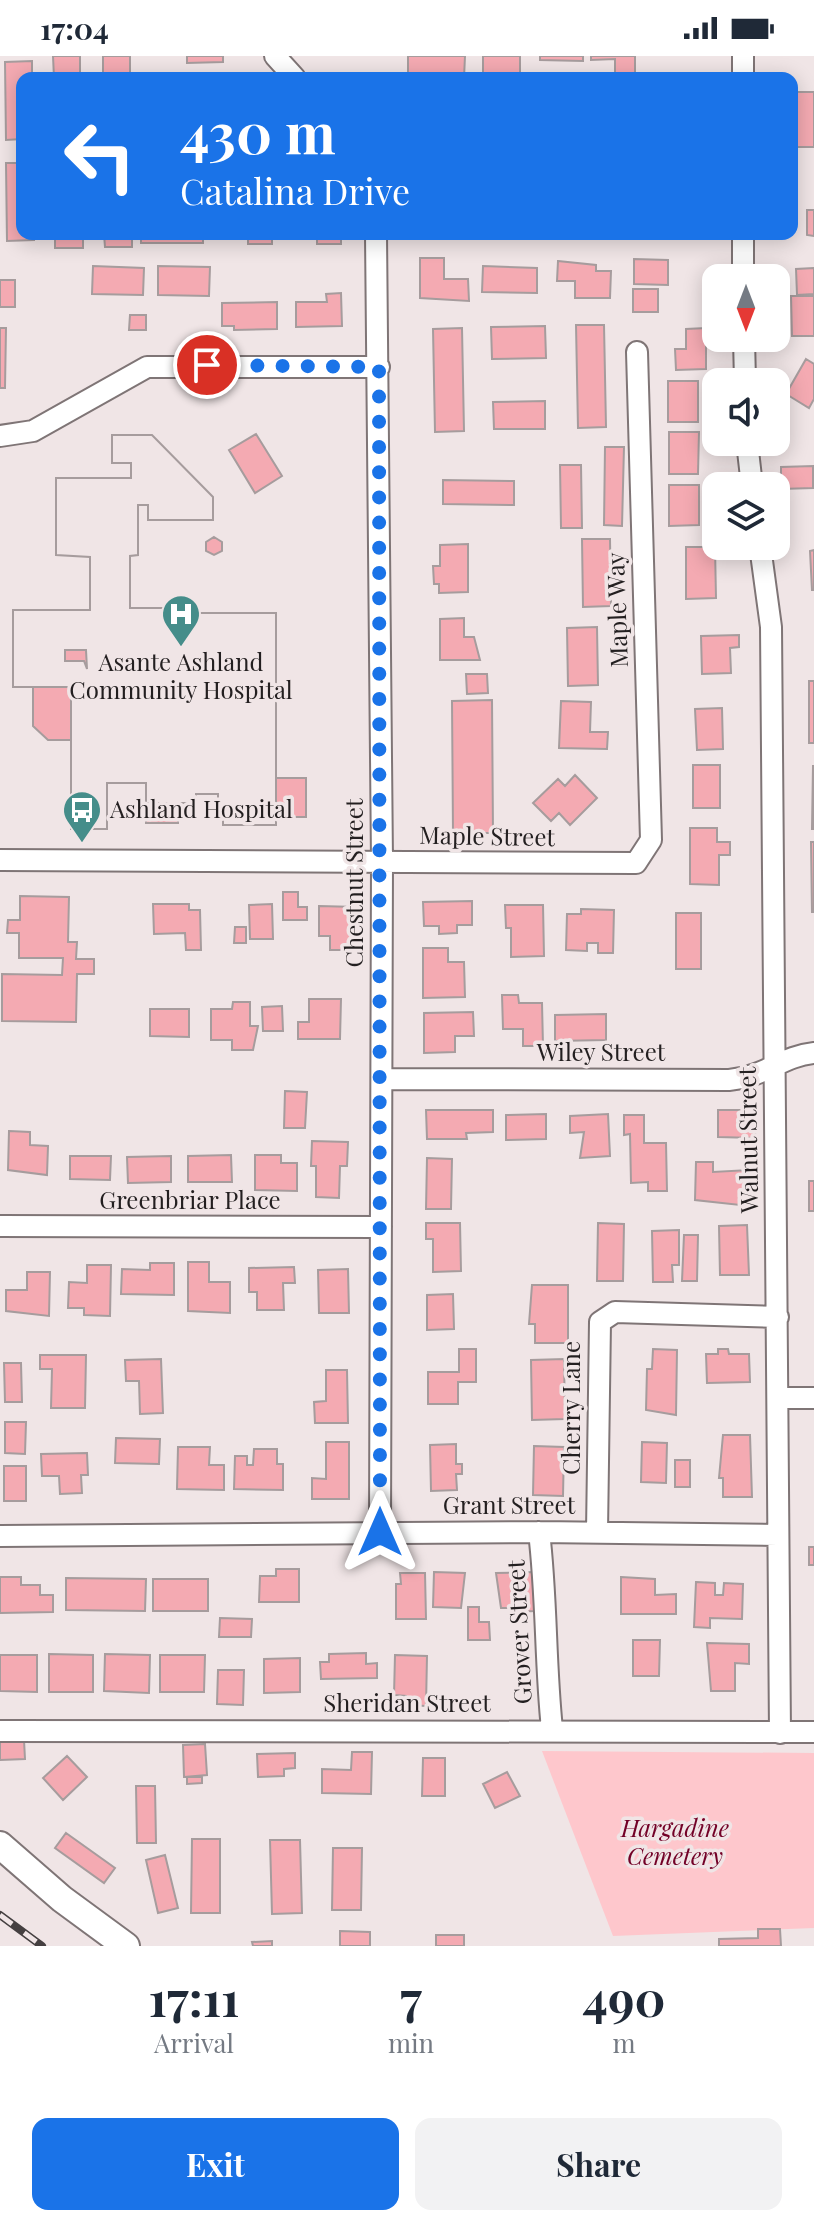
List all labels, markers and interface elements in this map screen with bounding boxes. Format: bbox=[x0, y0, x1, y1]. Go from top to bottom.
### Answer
text: 17:04 bbox=[40, 8, 109, 48]
text: 430 m bbox=[180, 94, 336, 169]
icon: left bbox=[48, 104, 152, 208]
text: Catalina Drive bbox=[180, 166, 410, 214]
north arrow bbox=[702, 264, 790, 352]
map controls bbox=[702, 264, 790, 560]
pin bbox=[173, 331, 241, 399]
icon: arrive bbox=[185, 343, 229, 387]
button: sound bbox=[702, 368, 790, 456]
button: layers bbox=[702, 472, 790, 560]
street label: Maple Way bbox=[598, 552, 634, 668]
hospital icon: Asante Ashland Community Hospital bbox=[160, 593, 202, 648]
place label: Asante Ashland Community Hospital bbox=[69, 645, 293, 705]
bus stop icon: Ashland Hospital bbox=[61, 789, 103, 844]
place label: Ashland Hospital bbox=[109, 792, 293, 824]
street label: Chestnut Street bbox=[337, 798, 369, 967]
street label: Maple Street bbox=[419, 818, 556, 852]
street label: Wiley Street bbox=[536, 1035, 666, 1067]
street label: Walnut Street bbox=[730, 1066, 764, 1214]
street label: Greenbriar Place bbox=[99, 1183, 281, 1215]
street label: Cherry Lane bbox=[554, 1341, 586, 1475]
street label: Grant Street bbox=[443, 1488, 576, 1520]
position arrow bbox=[338, 1490, 422, 1574]
street label: Grover Street bbox=[498, 1559, 538, 1705]
street label: Sheridan Street bbox=[323, 1686, 491, 1718]
park label: Hargadine Cemetery bbox=[620, 1811, 729, 1871]
text: 17:11 bbox=[148, 1965, 239, 2029]
text: 7 bbox=[400, 1965, 422, 2029]
text: 490 bbox=[583, 1965, 665, 2029]
text: Arrival bbox=[154, 2025, 234, 2060]
text: min bbox=[388, 2025, 434, 2060]
text: m bbox=[612, 2025, 636, 2060]
button: Exit bbox=[32, 2118, 399, 2210]
button: Share bbox=[415, 2118, 782, 2210]

